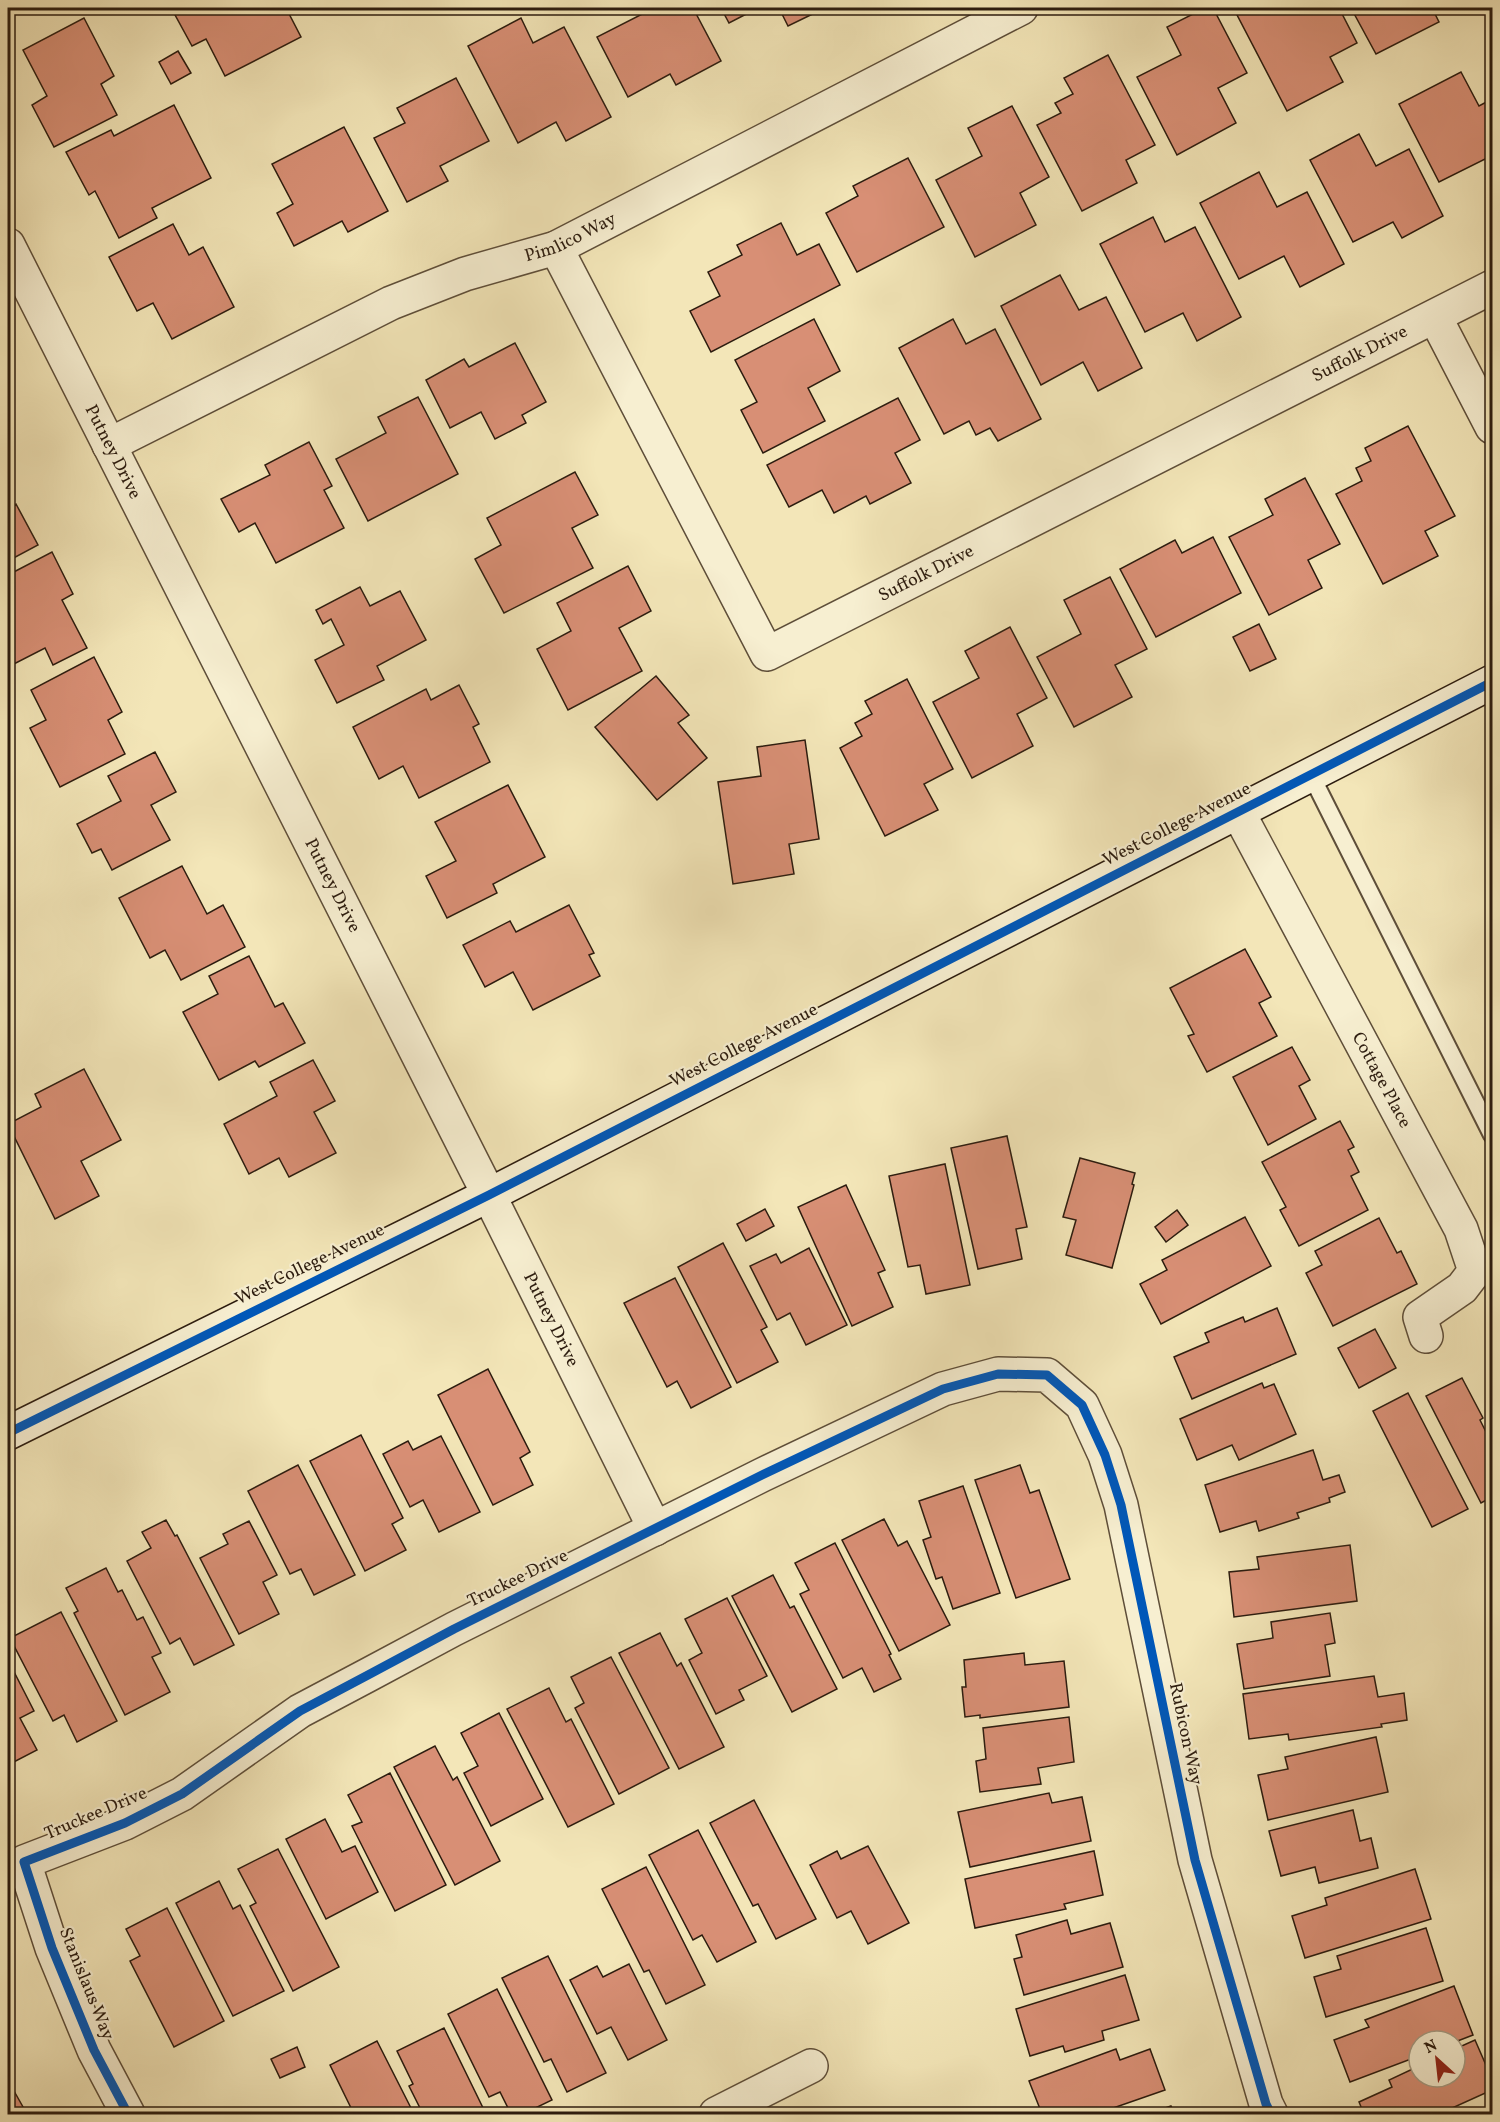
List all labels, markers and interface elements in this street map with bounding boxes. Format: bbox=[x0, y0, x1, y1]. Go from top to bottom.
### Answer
street label: Pimlico Way bbox=[522, 206, 621, 269]
street label: Suffolk Drive bbox=[1308, 319, 1412, 389]
street label: Putney Drive bbox=[78, 400, 147, 504]
street label: Suffolk Drive bbox=[874, 539, 978, 608]
street label: West College Avenue bbox=[1099, 777, 1255, 873]
street label: Putney Drive bbox=[298, 834, 367, 937]
street label: West College Avenue bbox=[666, 998, 822, 1094]
street label: Cottage Place bbox=[1345, 1028, 1417, 1133]
street label: West College Avenue bbox=[231, 1218, 389, 1312]
street label: Putney Drive bbox=[517, 1268, 585, 1371]
street label: Truckee Drive bbox=[463, 1544, 573, 1614]
street label: Rubicon Way bbox=[1162, 1680, 1208, 1788]
street label: Truckee Drive bbox=[41, 1781, 151, 1847]
street label: Stanislaus Way bbox=[52, 1924, 120, 2044]
north arrow bbox=[1407, 2029, 1467, 2089]
text: N bbox=[1421, 2035, 1442, 2060]

